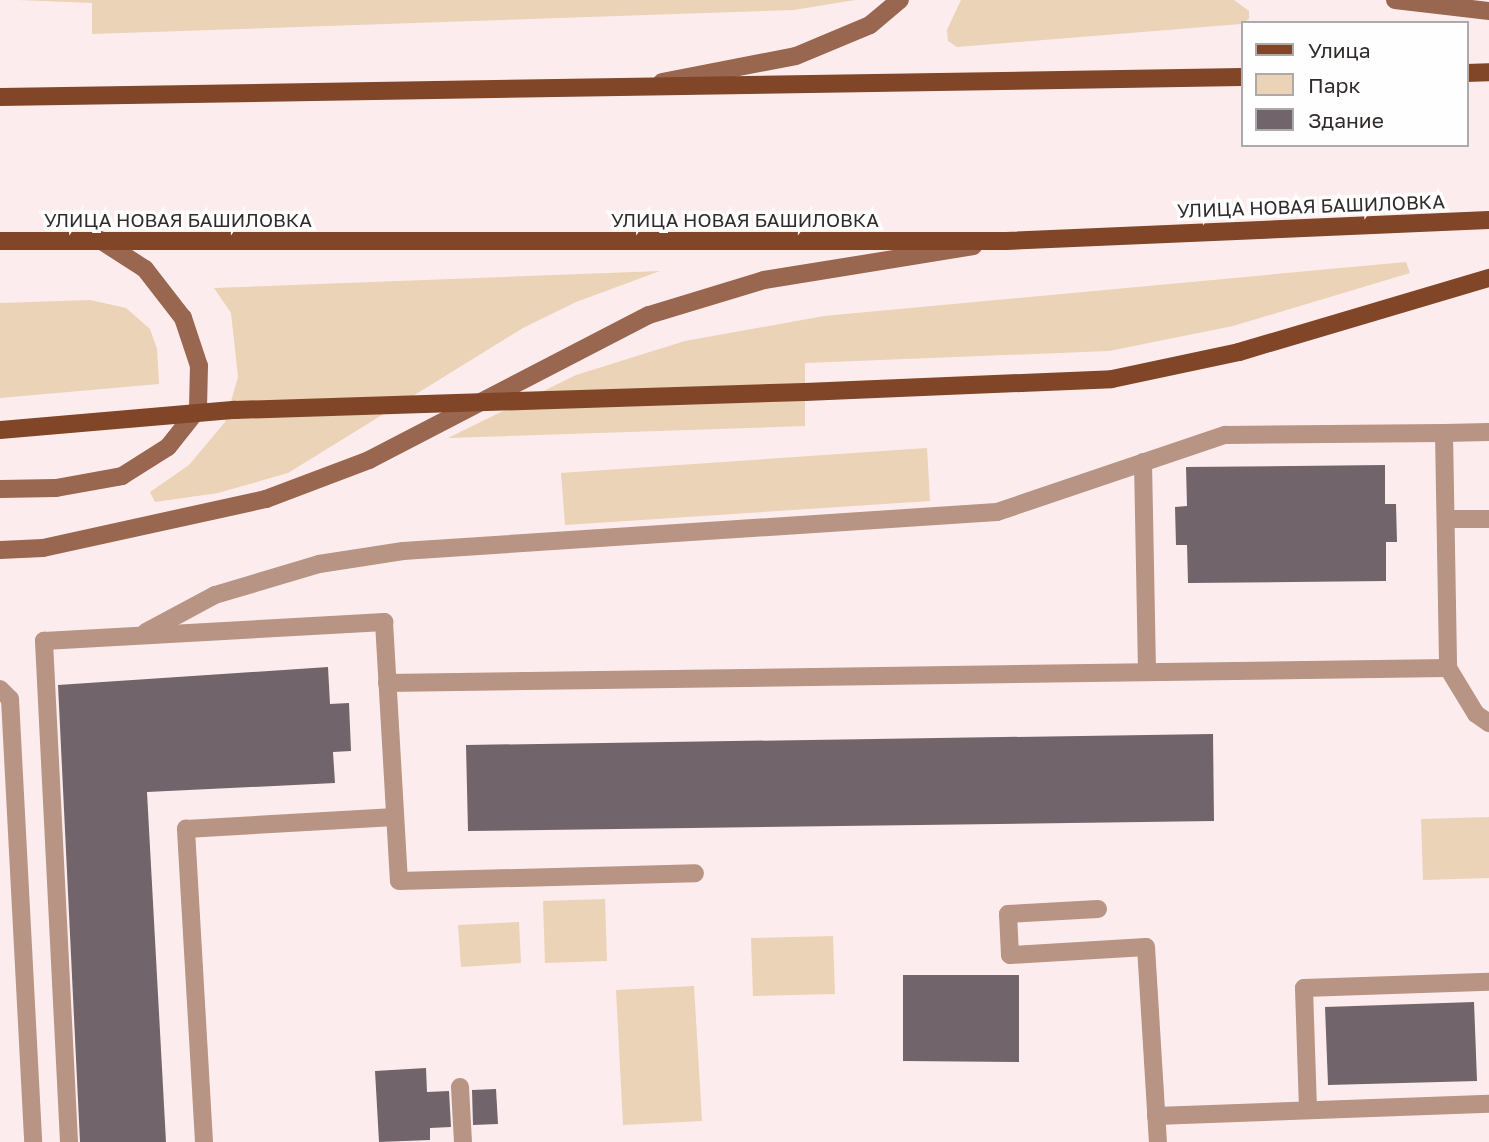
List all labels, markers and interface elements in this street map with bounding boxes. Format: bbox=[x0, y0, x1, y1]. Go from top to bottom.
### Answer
legend bbox=[1240, 21, 1468, 147]
text: Улица bbox=[1308, 37, 1371, 63]
text: Парк bbox=[1308, 72, 1361, 98]
text: Здание bbox=[1308, 107, 1384, 133]
street label: УЛИЦА НОВАЯ БАШИЛОВКА bbox=[1177, 190, 1445, 222]
street label: УЛИЦА НОВАЯ БАШИЛОВКА bbox=[44, 209, 312, 231]
street label: УЛИЦА НОВАЯ БАШИЛОВКА bbox=[611, 209, 879, 231]

